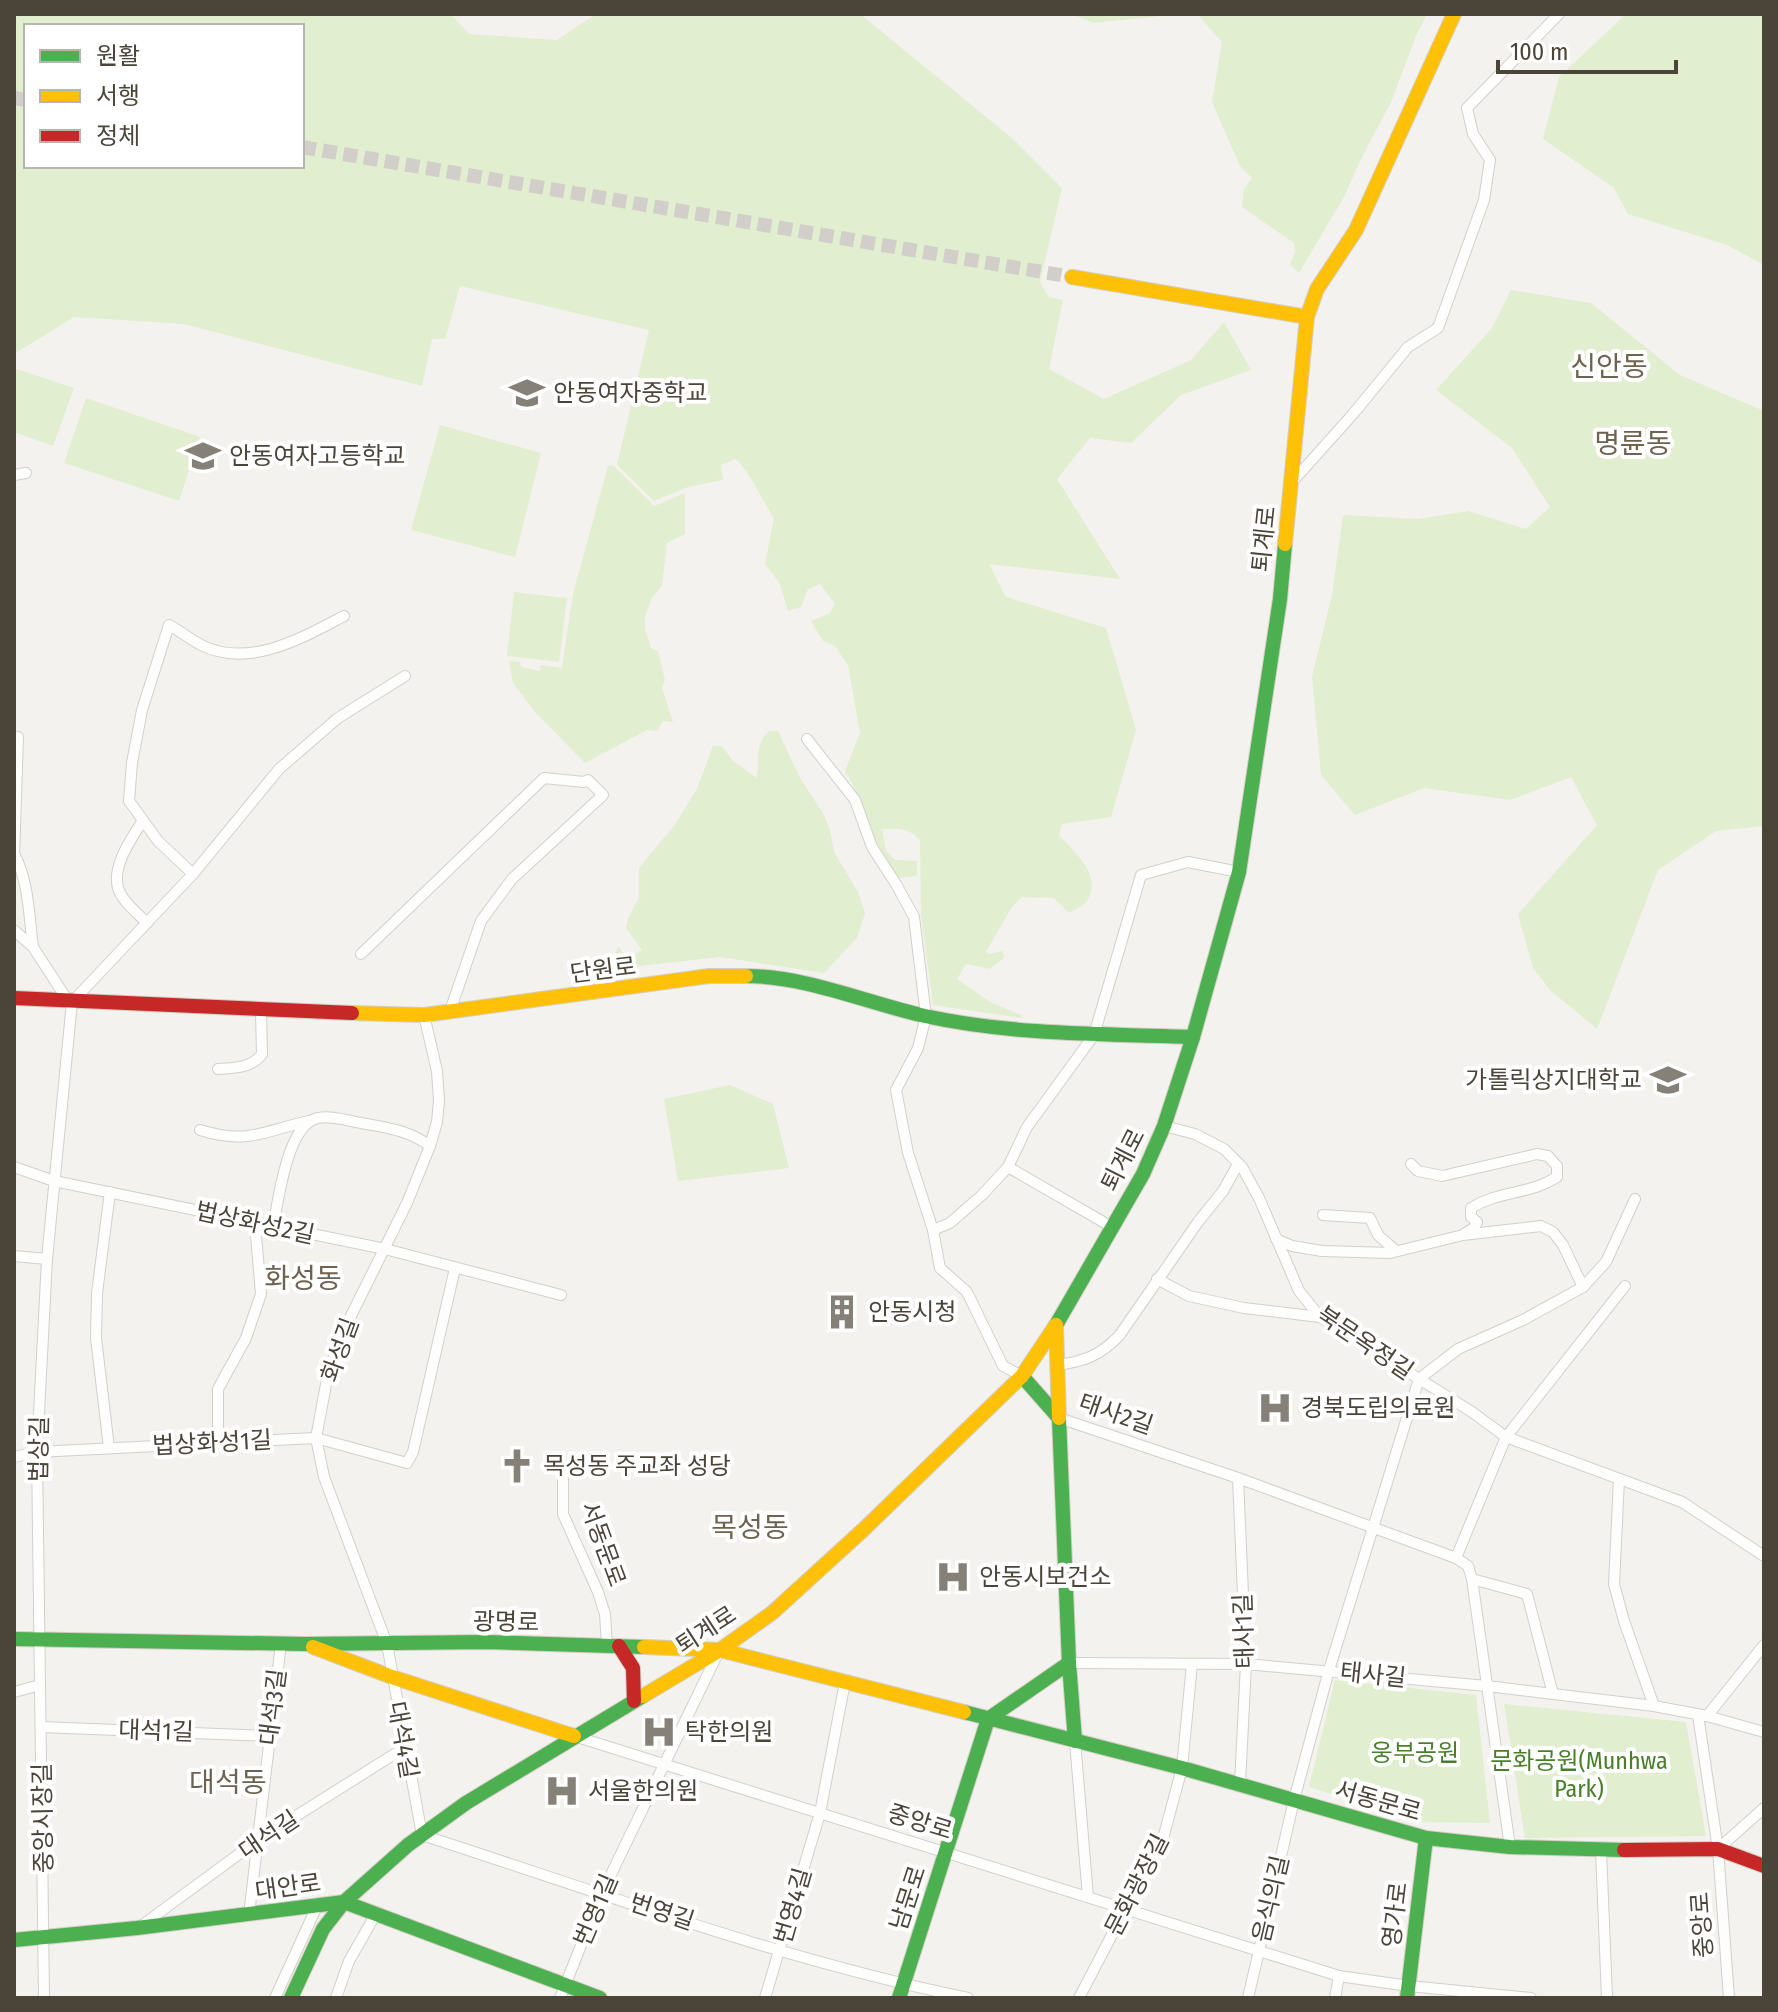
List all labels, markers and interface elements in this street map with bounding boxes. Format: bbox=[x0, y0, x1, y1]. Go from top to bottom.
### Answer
legend bbox=[24, 24, 304, 168]
scale bar bbox=[1498, 24, 1676, 74]
text: 100 m bbox=[1510, 38, 1568, 66]
text: 원활 bbox=[96, 42, 140, 70]
text: 서행 bbox=[96, 82, 140, 110]
text: 정체 bbox=[96, 122, 140, 150]
district label: 신안동 bbox=[1570, 350, 1648, 383]
school or university icon: 안동여자중학교 bbox=[508, 374, 546, 412]
place label: 안동여자중학교 bbox=[553, 379, 708, 407]
district label: 명륜동 bbox=[1594, 427, 1672, 460]
school or university icon: 안동여자고등학교 bbox=[184, 437, 222, 475]
place label: 안동여자고등학교 bbox=[229, 442, 406, 470]
street label: 퇴계로 bbox=[1247, 505, 1281, 573]
street label: 단원로 bbox=[568, 952, 638, 988]
school or university icon: 가톨릭상지대학교 bbox=[1649, 1061, 1687, 1099]
place label: 가톨릭상지대학교 bbox=[1465, 1066, 1642, 1094]
street label: 퇴계로 bbox=[1095, 1124, 1151, 1196]
street label: 법상화성2길 bbox=[193, 1197, 317, 1249]
district label: 화성동 bbox=[264, 1262, 342, 1295]
building icon: 안동시청 bbox=[823, 1293, 861, 1331]
place label: 안동시청 bbox=[868, 1298, 956, 1326]
street label: 북문옥정길 bbox=[1311, 1301, 1419, 1385]
street label: 화성길 bbox=[316, 1314, 364, 1386]
street label: 태사2길 bbox=[1075, 1388, 1157, 1440]
hospital icon: 경북도립의료원 bbox=[1256, 1389, 1294, 1427]
place label: 경북도립의료원 bbox=[1301, 1394, 1456, 1422]
street label: 법상길 bbox=[24, 1416, 54, 1482]
street label: 법상화성1길 bbox=[151, 1426, 273, 1460]
church icon: 목성동 주교좌 성당 bbox=[498, 1447, 536, 1485]
place label: 목성동 주교좌 성당 bbox=[543, 1452, 731, 1480]
street label: 서동문로 bbox=[575, 1498, 631, 1590]
district label: 목성동 bbox=[711, 1511, 789, 1544]
hospital icon: 안동시보건소 bbox=[934, 1558, 972, 1596]
place label: 안동시보건소 bbox=[979, 1563, 1111, 1591]
street label: 태사1길 bbox=[1229, 1593, 1259, 1669]
street label: 퇴계로 bbox=[671, 1600, 741, 1660]
street label: 광명로 bbox=[473, 1607, 539, 1637]
street label: 태사길 bbox=[1339, 1658, 1407, 1692]
street label: 대석3길 bbox=[254, 1667, 292, 1747]
street label: 대석4길 bbox=[382, 1699, 424, 1781]
hospital icon: 탁한의원 bbox=[640, 1713, 678, 1751]
street label: 대석1길 bbox=[118, 1716, 194, 1746]
place label: 탁한의원 bbox=[685, 1718, 773, 1746]
park label: 웅부공원 bbox=[1371, 1739, 1459, 1767]
park label: 문화공원(Munhwa Park) bbox=[1490, 1747, 1668, 1803]
street label: 중앙시장길 bbox=[28, 1763, 58, 1873]
district label: 대석동 bbox=[189, 1766, 267, 1799]
hospital icon: 서울한의원 bbox=[543, 1772, 581, 1810]
street label: 서동문로 bbox=[1332, 1775, 1424, 1827]
place label: 서울한의원 bbox=[588, 1777, 698, 1805]
street label: 중앙로 bbox=[884, 1799, 956, 1845]
street label: 대석길 bbox=[234, 1805, 304, 1865]
street label: 문화광장길 bbox=[1099, 1829, 1175, 1941]
street label: 음식의길 bbox=[1247, 1853, 1295, 1945]
street label: 남문로 bbox=[884, 1862, 932, 1934]
street label: 번영4길 bbox=[769, 1865, 817, 1947]
street label: 대안로 bbox=[253, 1869, 323, 1905]
street label: 번영1길 bbox=[568, 1870, 624, 1950]
street label: 영가로 bbox=[1377, 1880, 1413, 1950]
street label: 번영길 bbox=[626, 1888, 698, 1936]
street label: 중앙로 bbox=[1686, 1891, 1718, 1959]

